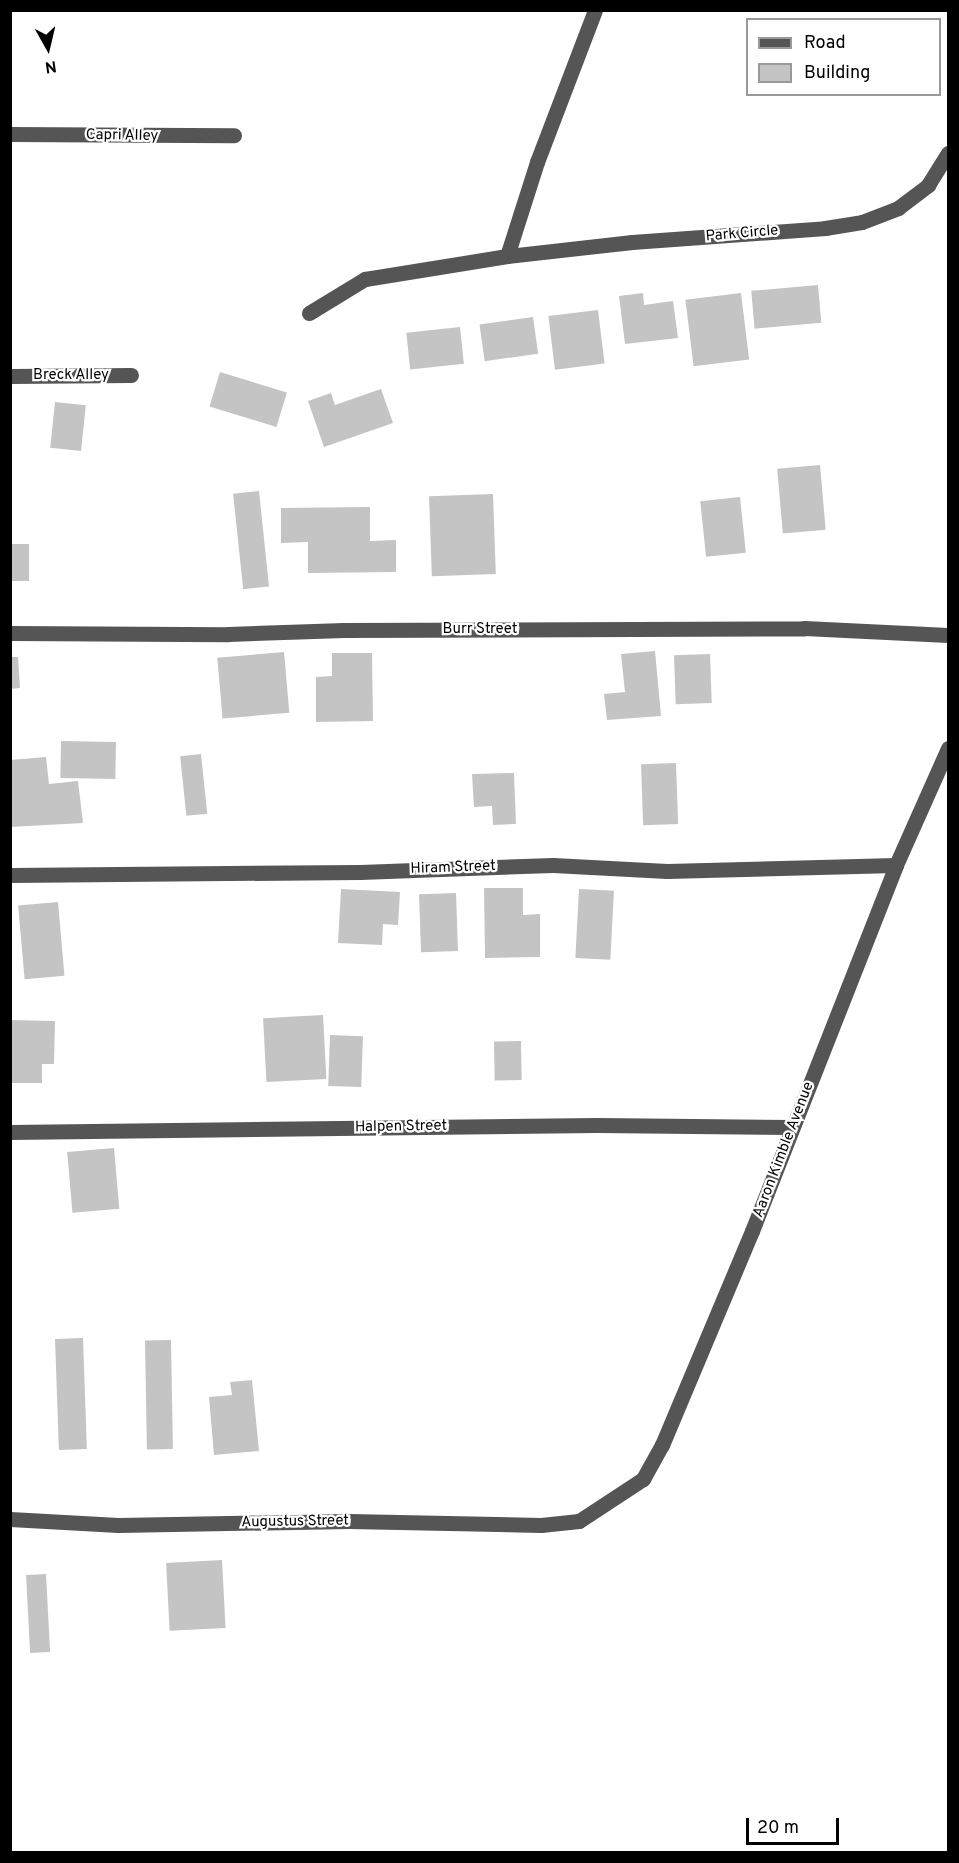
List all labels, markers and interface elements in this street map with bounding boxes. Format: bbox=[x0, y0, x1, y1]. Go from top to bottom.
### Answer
north arrow bbox=[18, 18, 78, 78]
legend bbox=[746, 18, 941, 96]
text: Road bbox=[804, 32, 846, 55]
text: N bbox=[43, 55, 58, 77]
text: Building bbox=[804, 62, 870, 85]
street label: Capri Alley bbox=[85, 126, 159, 146]
street label: Park Circle bbox=[705, 222, 779, 246]
street label: Breck Alley bbox=[33, 367, 109, 385]
street label: Burr Street bbox=[443, 621, 517, 639]
street label: Hiram Street bbox=[410, 858, 496, 878]
street label: Aaron Kimble Avenue bbox=[750, 1079, 818, 1221]
street label: Halpen Street bbox=[355, 1117, 447, 1137]
street label: Augustus Street bbox=[241, 1512, 349, 1532]
scale bar bbox=[749, 1806, 842, 1844]
text: 20 m bbox=[757, 1817, 799, 1840]

